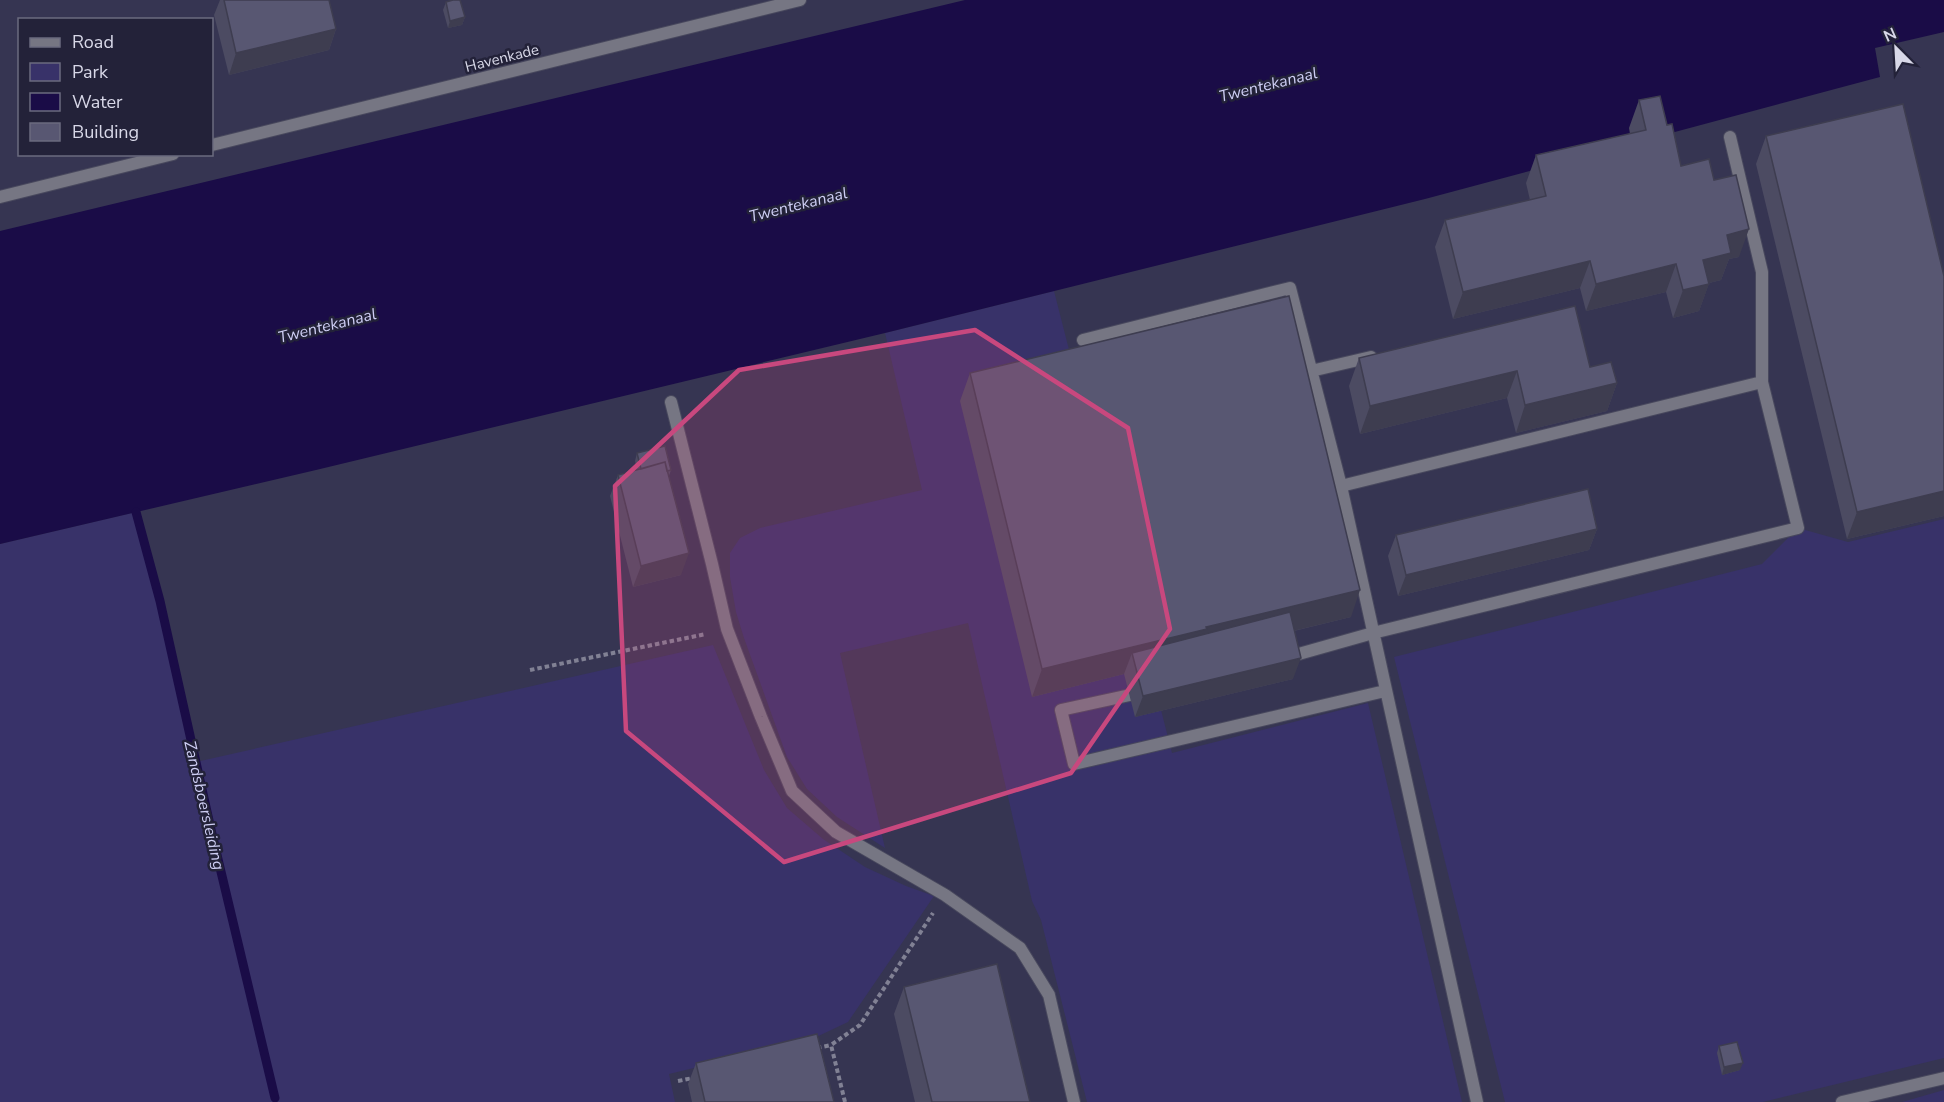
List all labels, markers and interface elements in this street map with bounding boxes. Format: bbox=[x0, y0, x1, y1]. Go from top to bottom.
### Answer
legend bbox=[18, 18, 213, 156]
north arrow bbox=[1866, 18, 1926, 78]
text: N bbox=[1880, 23, 1900, 48]
text: Road bbox=[72, 30, 114, 54]
street label: Havenkade bbox=[463, 39, 541, 77]
text: Park bbox=[72, 60, 109, 84]
water label: Twentekanaal bbox=[1217, 62, 1320, 108]
text: Water bbox=[72, 90, 123, 114]
text: Building bbox=[72, 120, 139, 144]
water label: Twentekanaal bbox=[747, 182, 850, 228]
water label: Twentekanaal bbox=[276, 303, 379, 349]
water label: Zandsboersleiding bbox=[178, 738, 230, 872]

